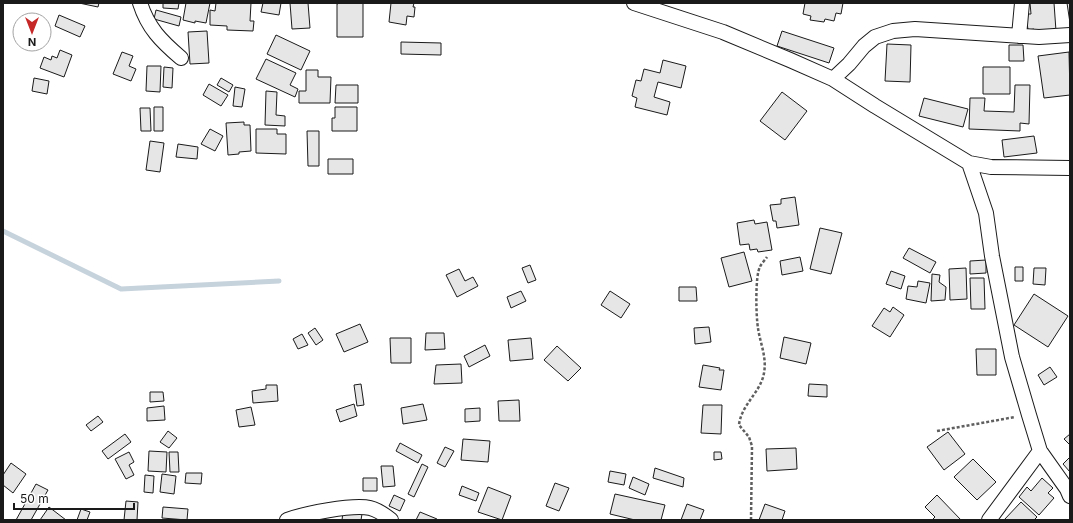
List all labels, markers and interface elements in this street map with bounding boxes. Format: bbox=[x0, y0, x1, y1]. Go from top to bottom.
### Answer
north arrow bbox=[12, 12, 52, 52]
text: N bbox=[28, 35, 36, 49]
scale bar bbox=[14, 485, 134, 511]
text: 50 m bbox=[20, 491, 49, 506]

